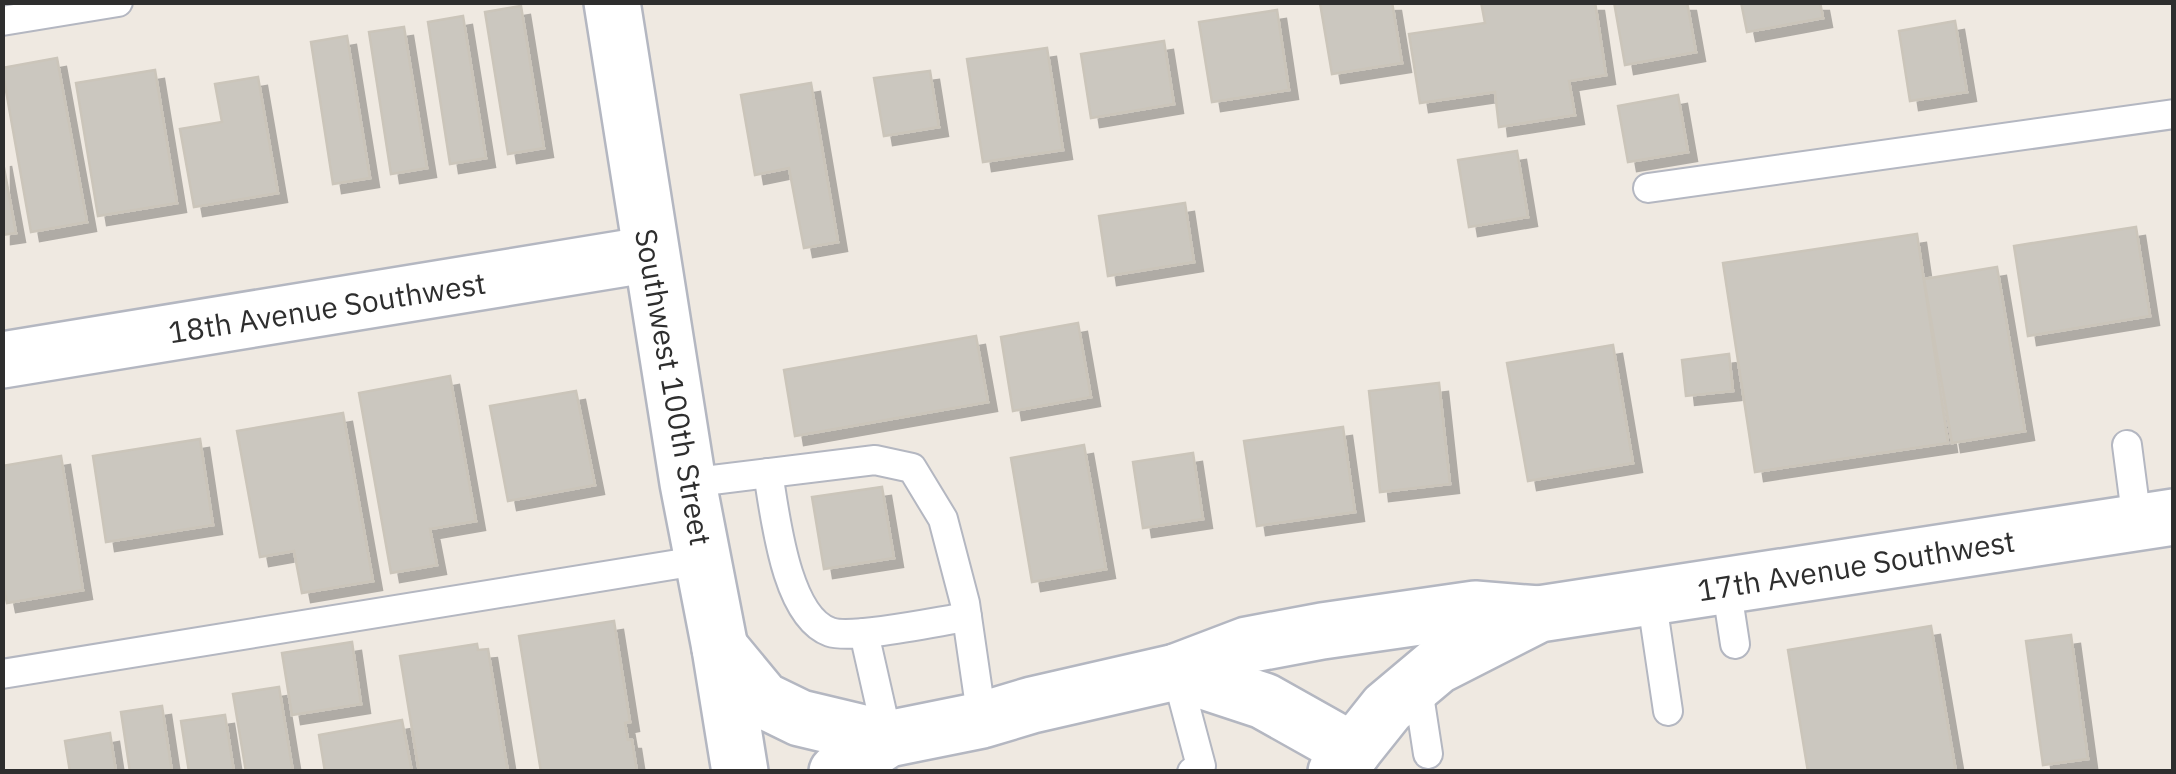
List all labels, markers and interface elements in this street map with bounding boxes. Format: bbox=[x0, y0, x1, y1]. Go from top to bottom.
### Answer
street label: Southwest 100th Street bbox=[627, 226, 721, 548]
street label: 18th Avenue Southwest bbox=[165, 263, 489, 351]
street label: 17th Avenue Southwest bbox=[1694, 521, 2018, 609]

